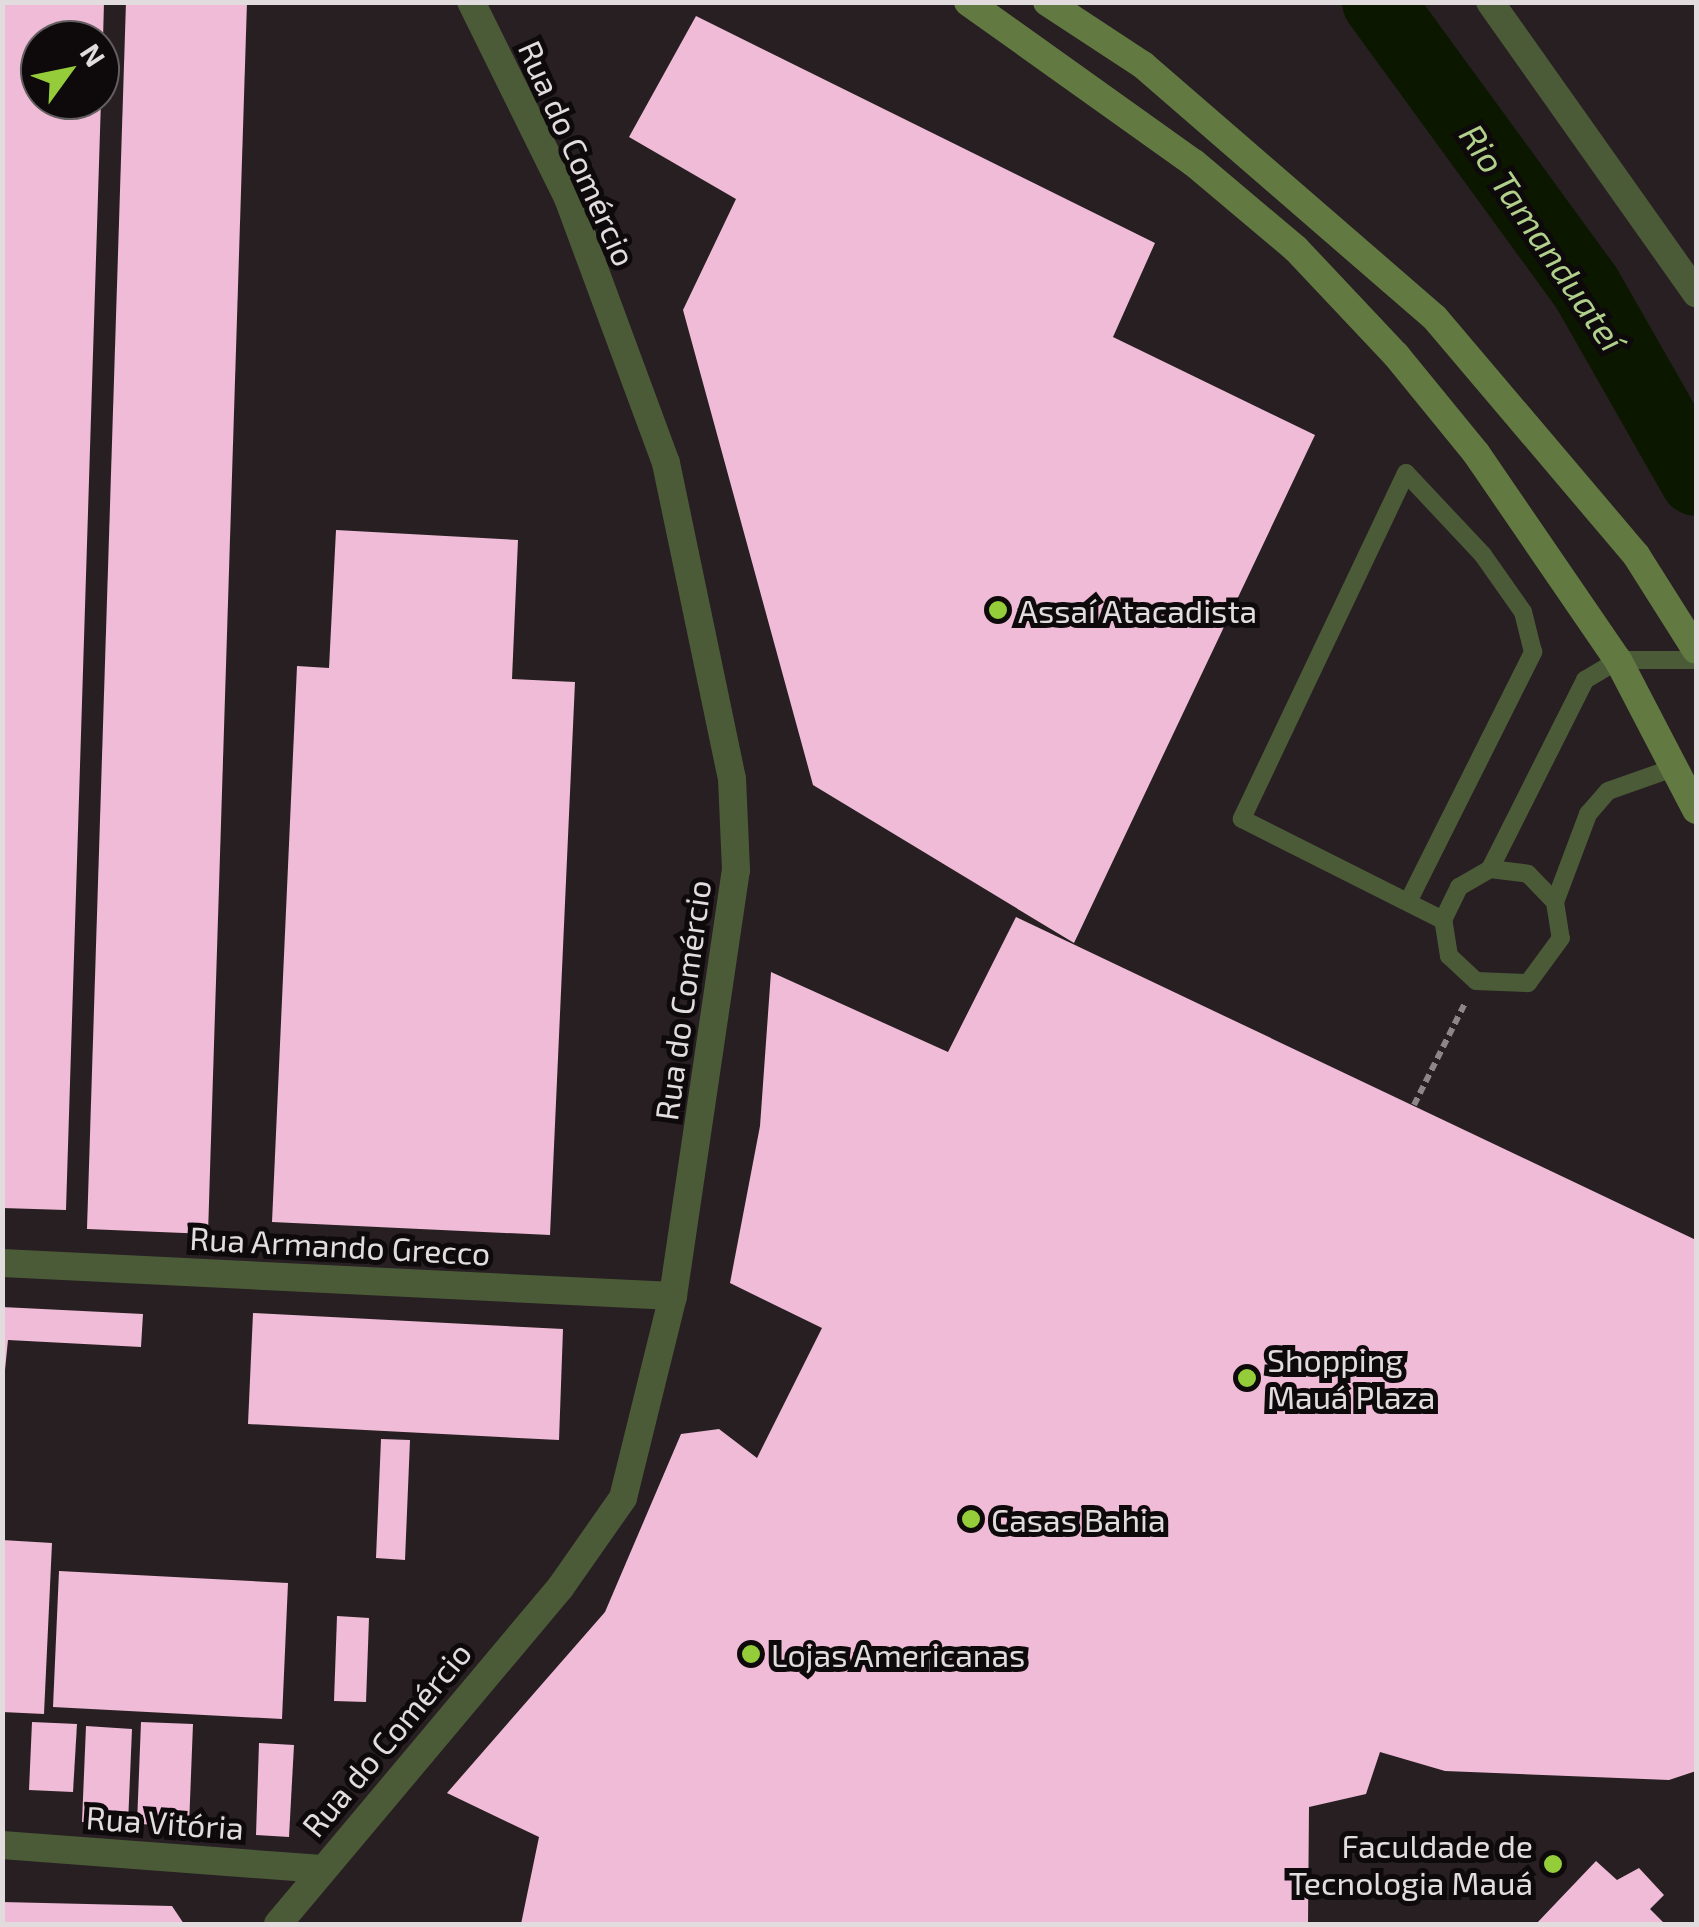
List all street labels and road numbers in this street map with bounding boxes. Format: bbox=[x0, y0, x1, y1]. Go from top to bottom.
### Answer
street label: Rua do Comércio bbox=[511, 35, 645, 271]
street label: Rua do Comércio bbox=[646, 877, 718, 1123]
street label: Rua Armando Grecco bbox=[188, 1218, 492, 1272]
street label: Rua do Comércio bbox=[293, 1634, 479, 1844]
street label: Rua Vitória bbox=[84, 1797, 246, 1847]

